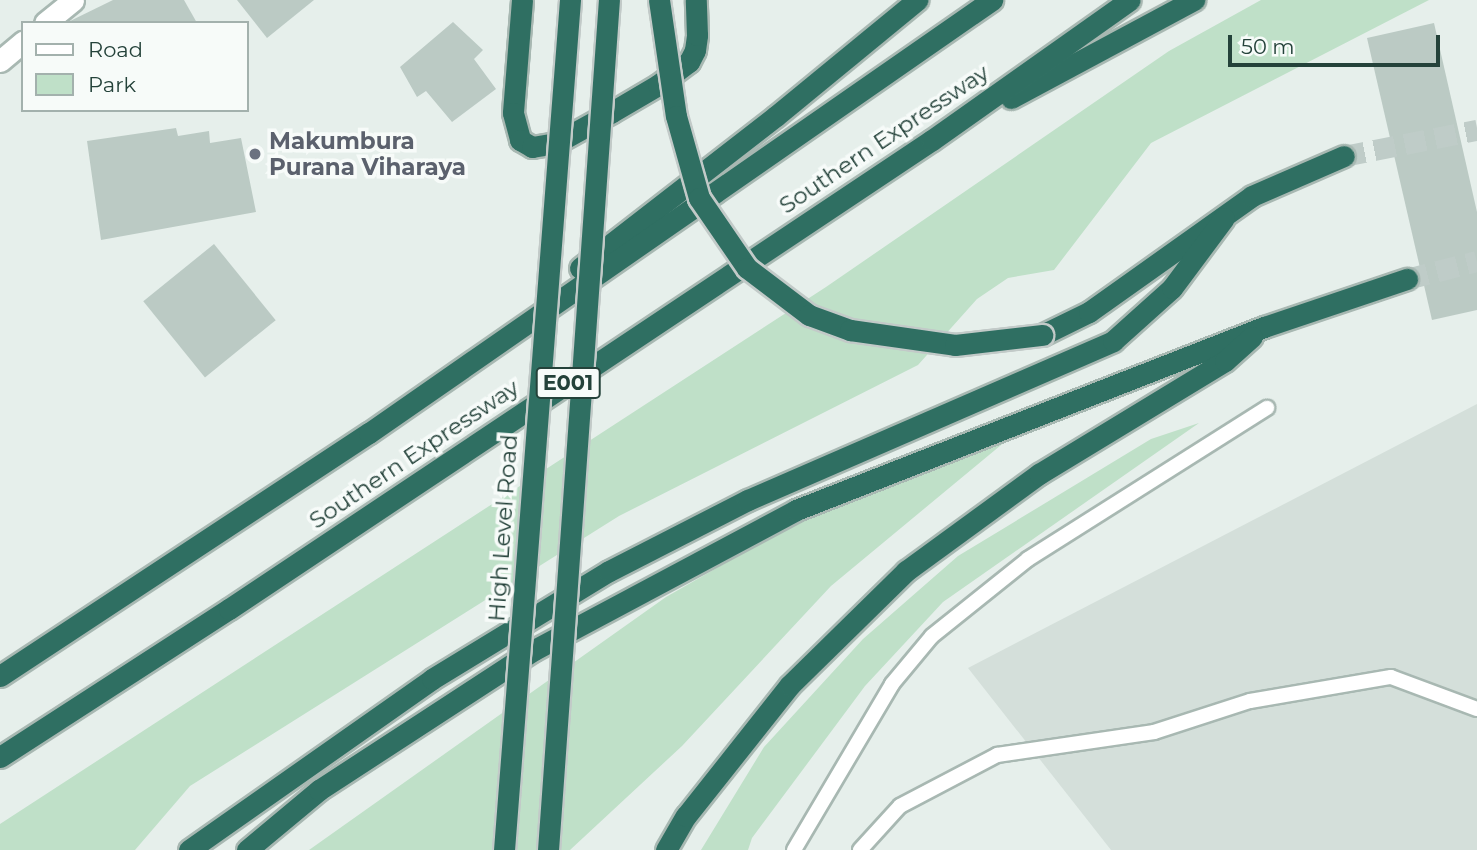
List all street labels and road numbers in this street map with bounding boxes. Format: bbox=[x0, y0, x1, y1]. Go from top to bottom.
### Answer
street label: Southern Expressway bbox=[774, 59, 994, 219]
road number: E001 bbox=[535, 366, 601, 400]
street label: Southern Expressway bbox=[304, 374, 524, 534]
street label: High Level Road bbox=[483, 433, 523, 623]

